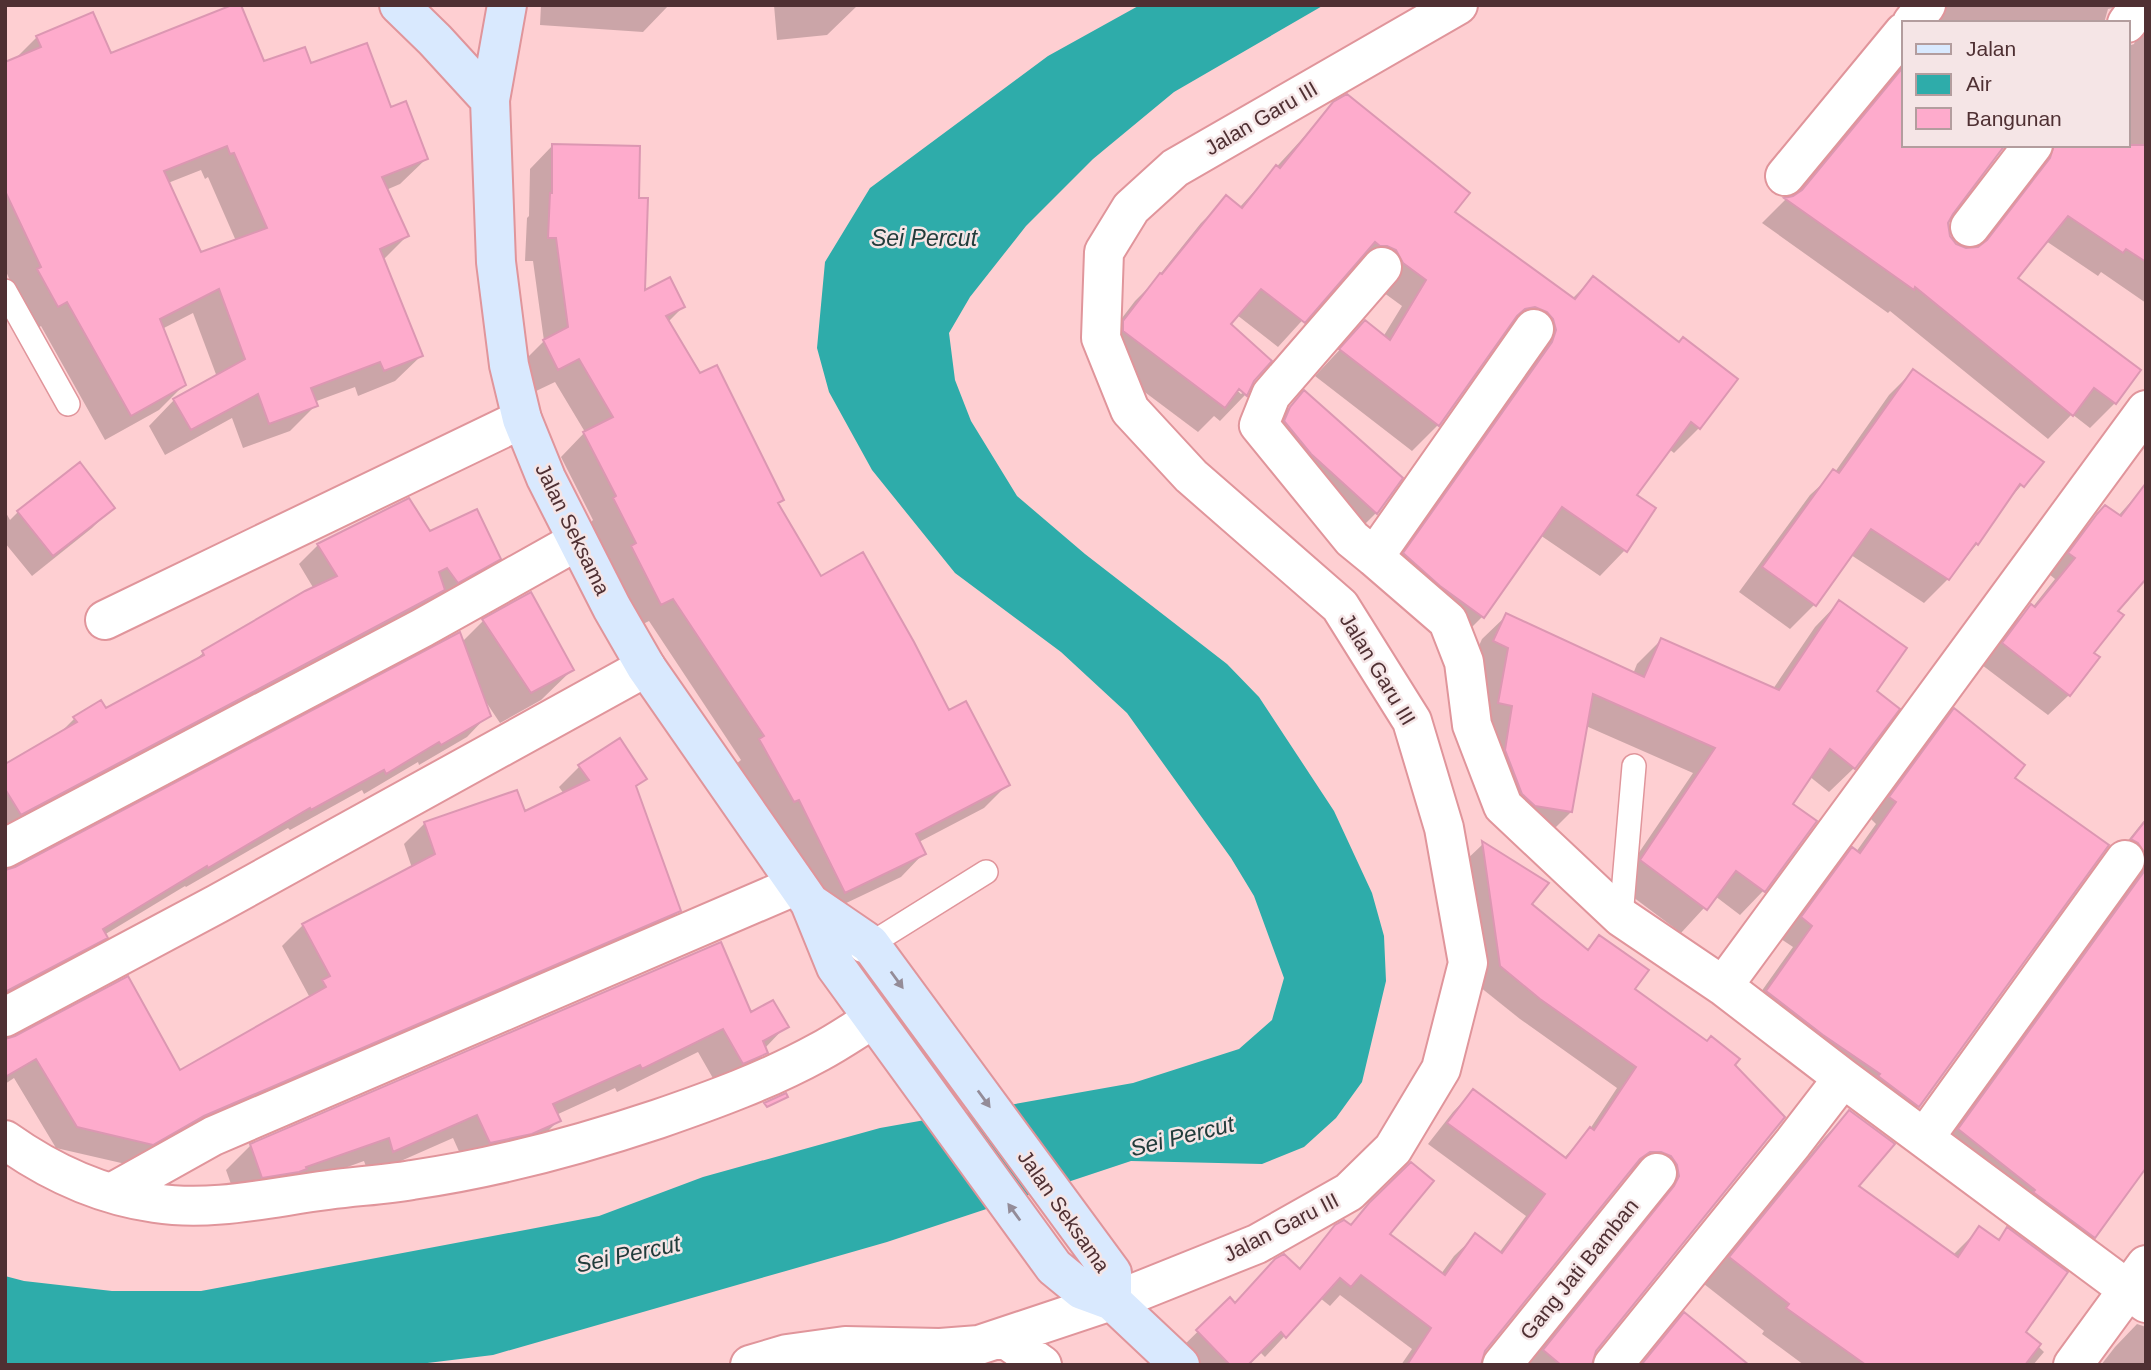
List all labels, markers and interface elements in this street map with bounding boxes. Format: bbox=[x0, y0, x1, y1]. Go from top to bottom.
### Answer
legend bbox=[1902, 21, 2130, 147]
text: Jalan bbox=[1966, 37, 2016, 60]
text: Air bbox=[1966, 72, 1992, 95]
street label: Jalan Garu III bbox=[1201, 77, 1321, 159]
text: Bangunan bbox=[1966, 107, 2062, 130]
water label: Sei Percut bbox=[871, 225, 979, 251]
street label: Jalan Seksama bbox=[531, 459, 615, 599]
street label: Jalan Garu III bbox=[1336, 609, 1420, 729]
one-way arrow bbox=[889, 971, 903, 989]
one-way arrow bbox=[977, 1090, 991, 1109]
water label: Sei Percut bbox=[1127, 1110, 1238, 1161]
street label: Jalan Seksama bbox=[1013, 1146, 1115, 1277]
street label: Jalan Garu III bbox=[1220, 1188, 1342, 1266]
street label: Gang Jati Bamban bbox=[1515, 1194, 1643, 1344]
one-way arrow bbox=[1007, 1203, 1021, 1221]
water label: Sei Percut bbox=[573, 1230, 684, 1278]

